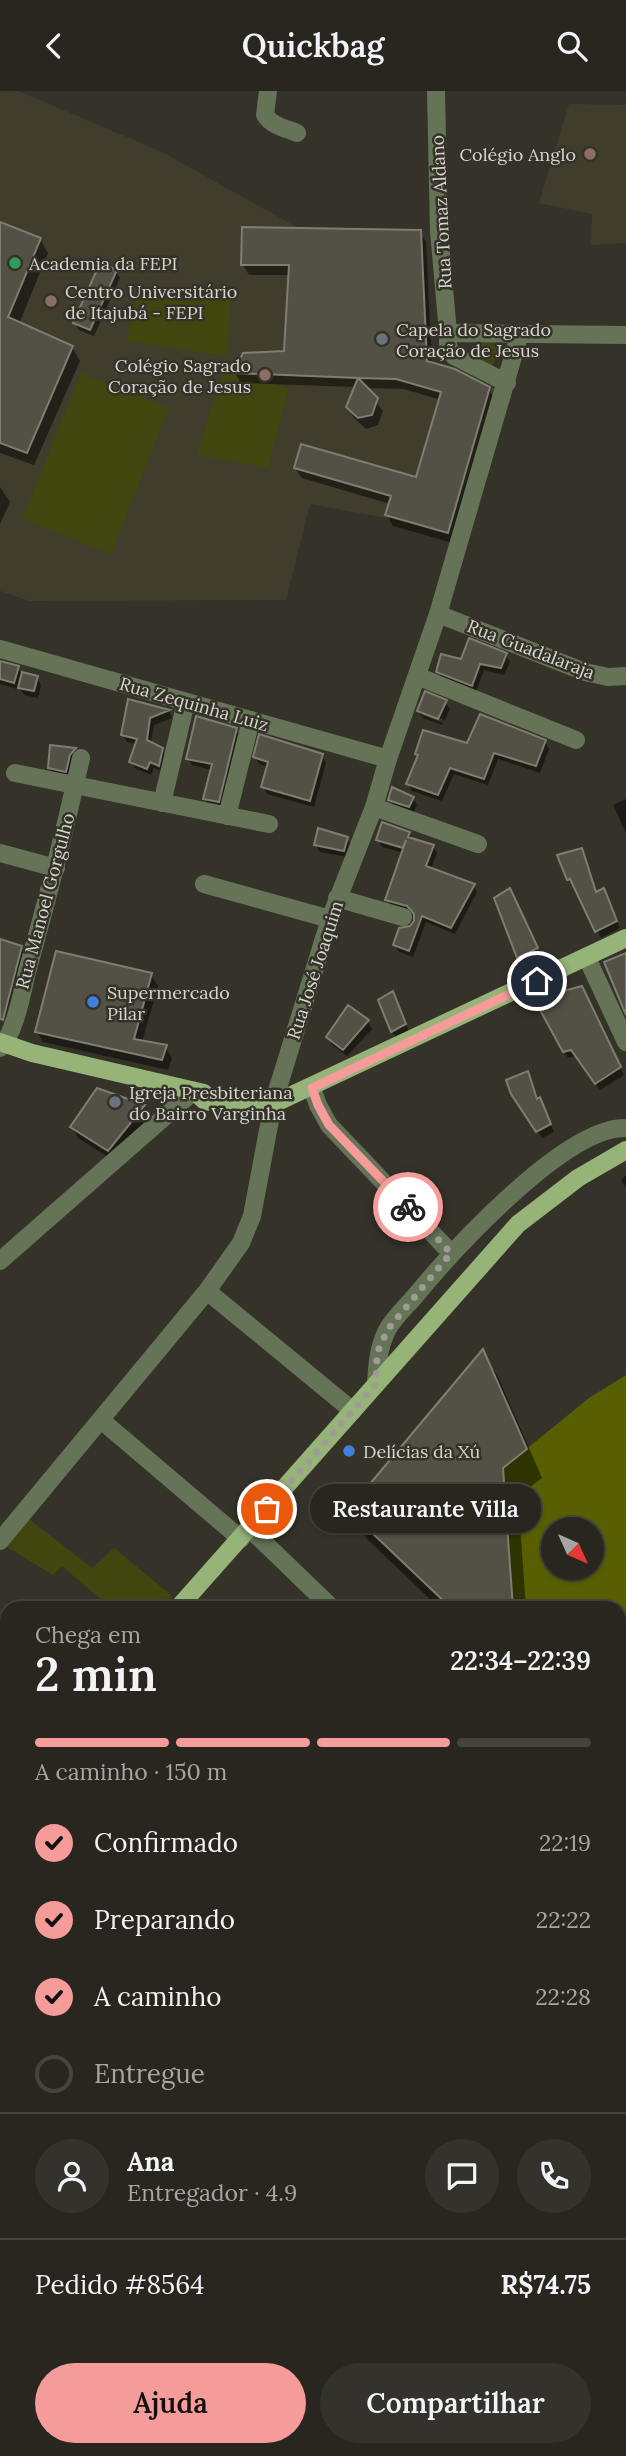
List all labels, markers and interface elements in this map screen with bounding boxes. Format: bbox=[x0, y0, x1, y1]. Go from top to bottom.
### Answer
text: Quickbag bbox=[242, 25, 384, 66]
icon: back bbox=[35, 27, 73, 65]
icon: search bbox=[553, 27, 591, 65]
street label: Rua Tomaz Aldano bbox=[425, 134, 457, 290]
place label: Colégio Anglo bbox=[460, 143, 576, 166]
marker: Colégio Anglo bbox=[582, 146, 598, 162]
place label: Academia da FEPI bbox=[28, 252, 177, 275]
marker: Academia da FEPI bbox=[7, 255, 23, 271]
place label: Centro Universitário de Itajubá - FEPI bbox=[65, 280, 237, 324]
marker: Centro Universitário de Itajubá - FEPI bbox=[43, 293, 59, 309]
place label: Capela do Sagrado Coração de Jesus bbox=[396, 318, 551, 362]
marker: Capela do Sagrado Coração de Jesus bbox=[374, 331, 390, 347]
place label: Colégio Sagrado Coração de Jesus bbox=[108, 354, 251, 398]
marker: Colégio Sagrado Coração de Jesus bbox=[257, 367, 273, 383]
street label: Rua Guadalaraja bbox=[464, 614, 598, 684]
street label: Rua Zequinha Luiz bbox=[117, 672, 271, 736]
street label: Rua Manoel Gorgulho bbox=[10, 810, 80, 992]
street label: Rua José Joaquim bbox=[282, 898, 348, 1042]
pin bbox=[507, 951, 567, 1011]
icon: home bbox=[518, 962, 556, 1000]
place label: Supermercado Pilar bbox=[107, 981, 230, 1025]
marker: Supermercado Pilar bbox=[85, 994, 101, 1010]
place label: Igreja Presbiteriana do Bairro Varginha bbox=[129, 1081, 292, 1125]
marker: Igreja Presbiteriana do Bairro Varginha bbox=[107, 1094, 123, 1110]
courier bbox=[373, 1172, 443, 1242]
icon: bike bbox=[389, 1188, 427, 1226]
place label: Delícias da Xú bbox=[363, 1440, 481, 1463]
marker: Delícias da Xú bbox=[341, 1443, 357, 1459]
pin bbox=[237, 1479, 297, 1539]
callout: Restaurante Villa bbox=[309, 1485, 540, 1533]
icon: bag bbox=[248, 1490, 286, 1528]
text: Restaurante Villa bbox=[332, 1494, 519, 1523]
north arrow bbox=[541, 1517, 604, 1580]
map controls bbox=[541, 1517, 604, 1580]
text: Chega em bbox=[35, 1620, 141, 1649]
text: 22:34–22:39 bbox=[450, 1644, 591, 1677]
text: 2 min bbox=[35, 1645, 157, 1704]
text: A caminho · 150 m bbox=[35, 1757, 227, 1786]
icon: check bbox=[35, 1824, 73, 1862]
text: Confirmado bbox=[94, 1826, 238, 1859]
text: 22:19 bbox=[539, 1828, 591, 1857]
icon: check bbox=[35, 1901, 73, 1939]
text: Preparando bbox=[94, 1903, 235, 1936]
text: 22:22 bbox=[536, 1905, 591, 1934]
icon: check bbox=[35, 1978, 73, 2016]
text: A caminho bbox=[94, 1980, 221, 2013]
text: 22:28 bbox=[535, 1982, 591, 2011]
text: Entregue bbox=[94, 2057, 205, 2090]
button: person bbox=[35, 2139, 109, 2213]
button: chat bbox=[425, 2139, 499, 2213]
button: phone bbox=[517, 2139, 591, 2213]
text: Ana bbox=[127, 2145, 174, 2178]
text: Entregador · 4.9 bbox=[127, 2178, 297, 2207]
text: Pedido #8564 bbox=[35, 2268, 204, 2301]
text: R$74.75 bbox=[500, 2268, 591, 2301]
button: Ajuda bbox=[35, 2363, 306, 2443]
button: Compartilhar bbox=[320, 2363, 591, 2443]

